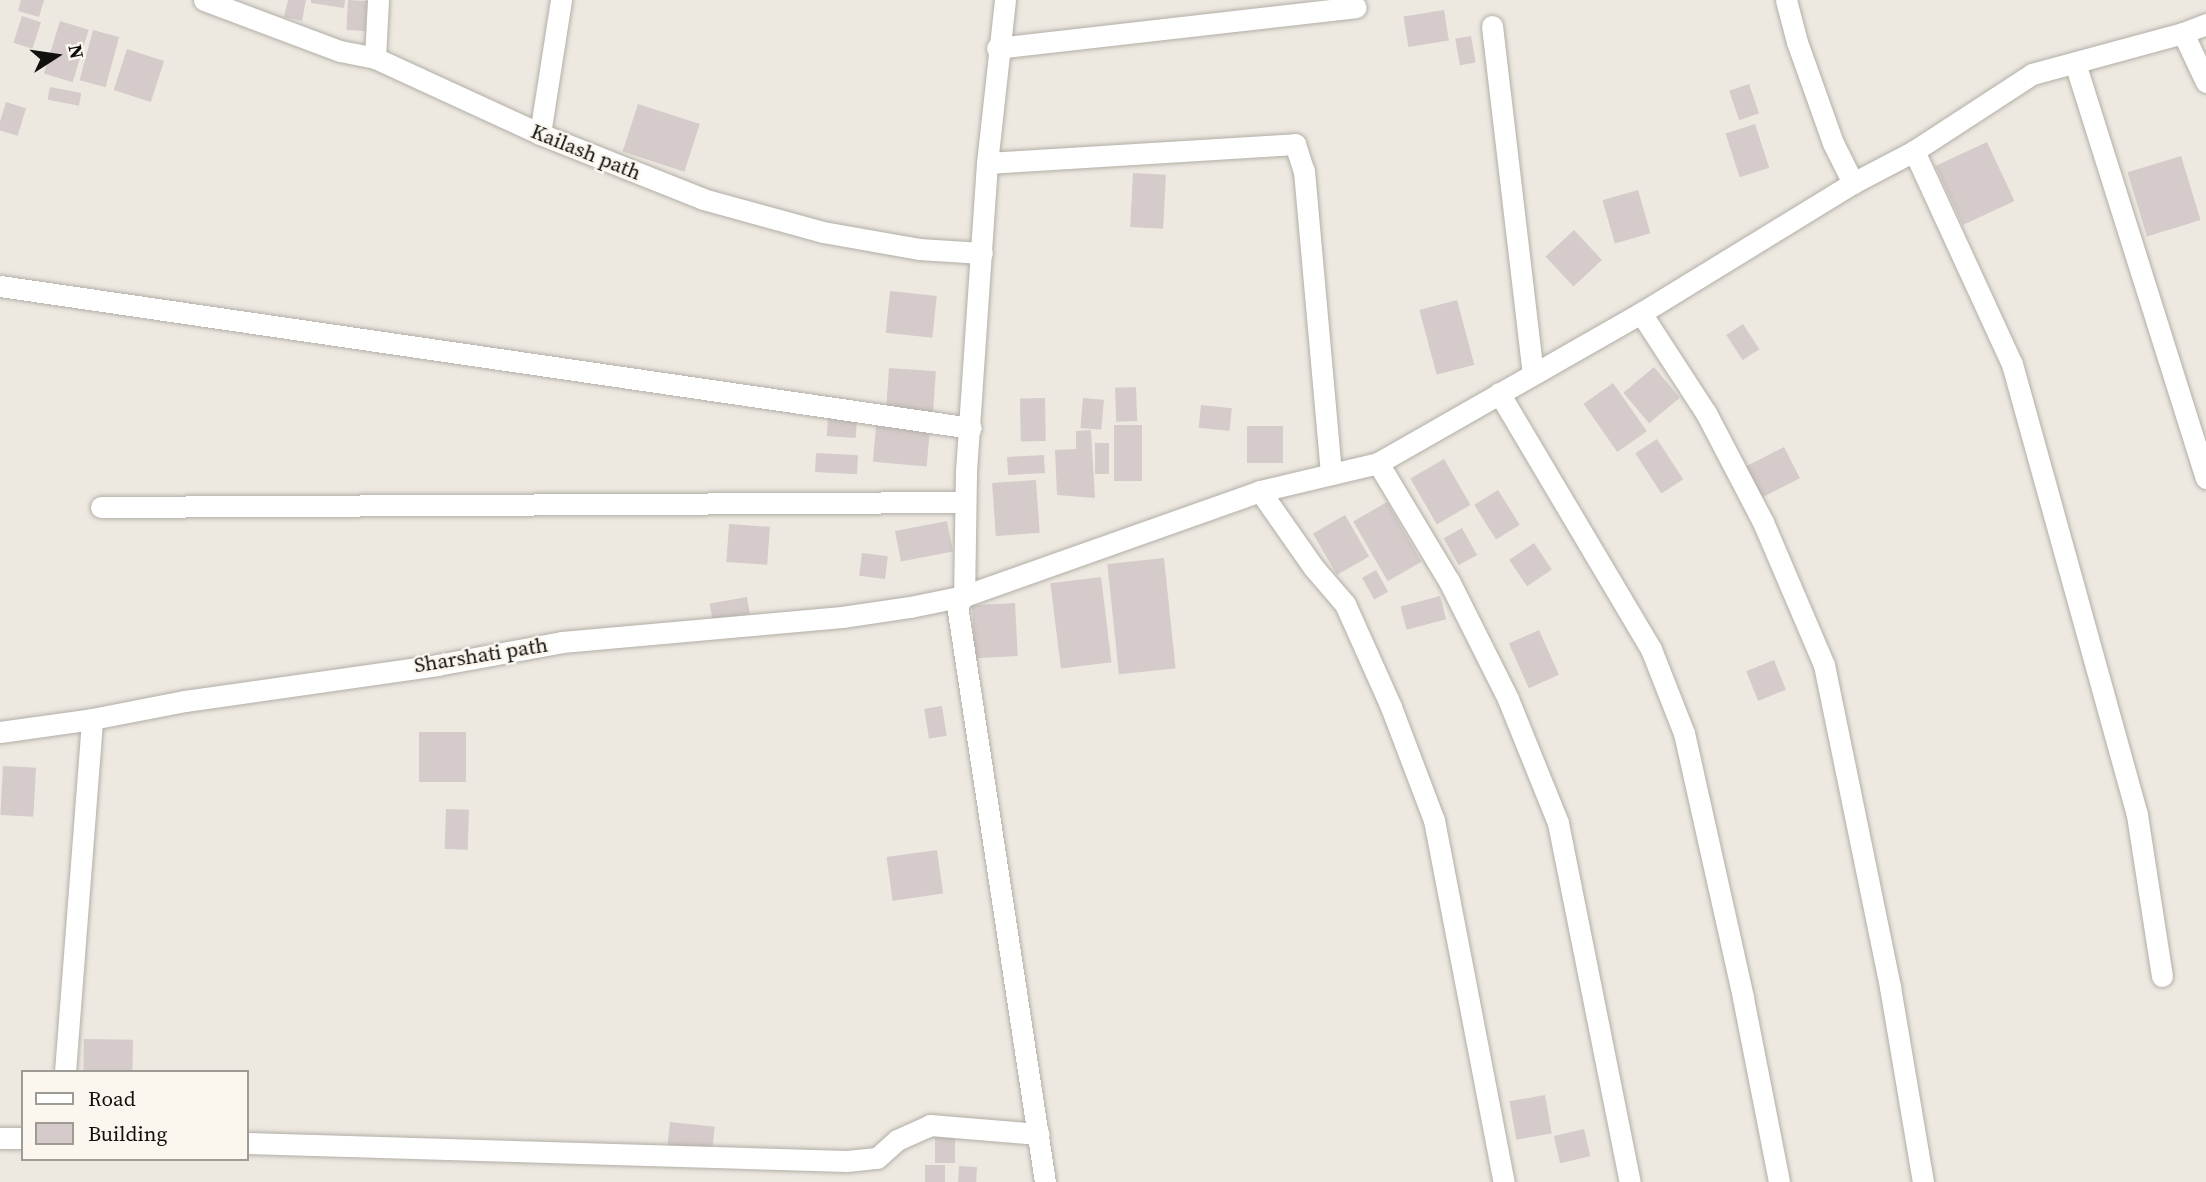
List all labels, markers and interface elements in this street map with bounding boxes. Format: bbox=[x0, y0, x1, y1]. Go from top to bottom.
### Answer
north arrow bbox=[21, 21, 91, 91]
text: N bbox=[62, 42, 91, 61]
street label: Kailash path bbox=[527, 119, 645, 185]
street label: Sharshati path bbox=[412, 632, 550, 678]
legend bbox=[21, 1070, 248, 1161]
text: Road bbox=[88, 1084, 136, 1113]
text: Building bbox=[88, 1119, 167, 1148]

